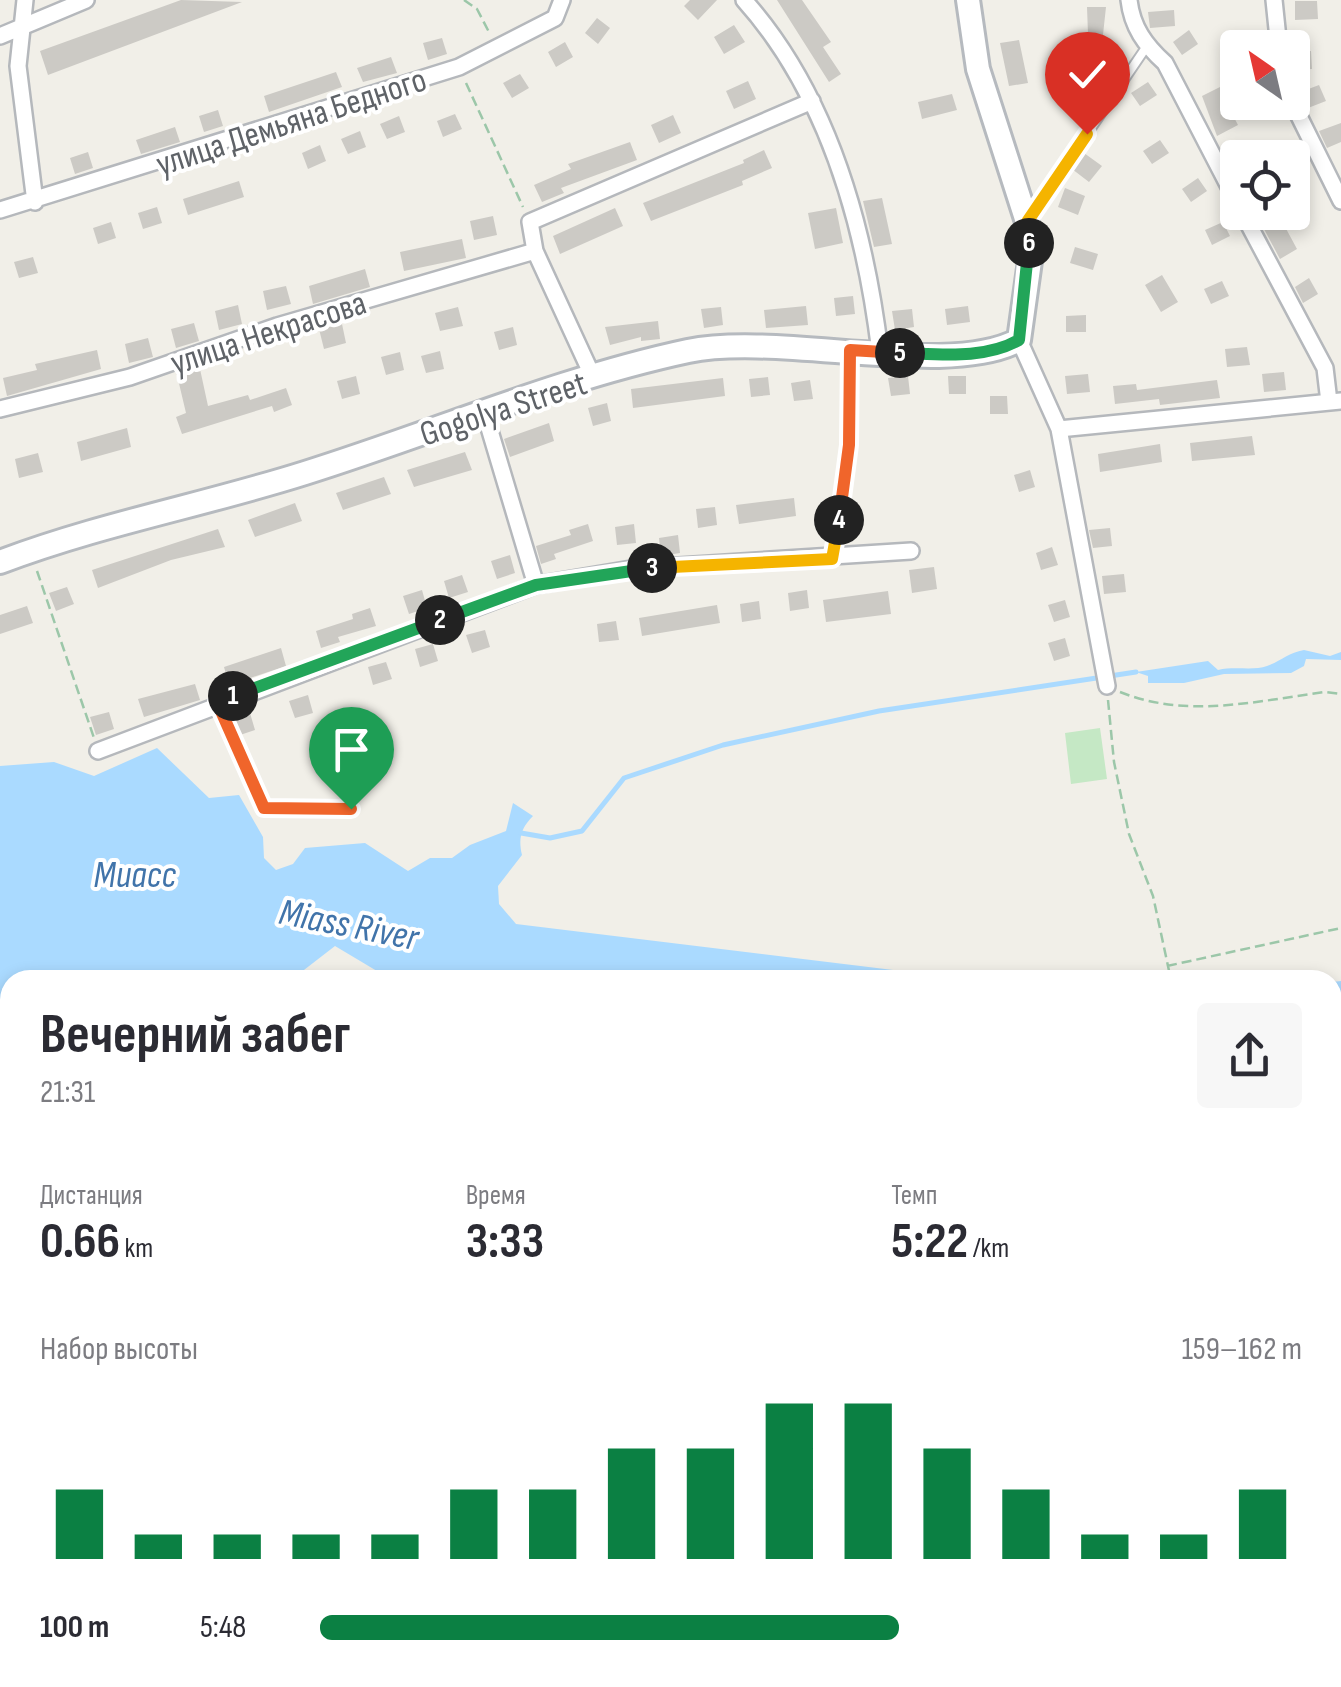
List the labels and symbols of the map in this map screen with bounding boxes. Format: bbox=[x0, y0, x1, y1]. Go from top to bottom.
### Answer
north arrow bbox=[1220, 30, 1310, 120]
pin bbox=[1045, 32, 1130, 135]
street label: улица Демьяна Бедного bbox=[151, 58, 432, 186]
pin: 6 bbox=[1004, 218, 1054, 268]
street label: улица Некрасова bbox=[165, 282, 372, 385]
pin: 5 bbox=[875, 328, 925, 378]
street label: Gogolya Street bbox=[415, 362, 592, 457]
pin: 4 bbox=[814, 495, 864, 545]
pin: 3 bbox=[627, 543, 677, 593]
pin: 2 bbox=[415, 595, 465, 645]
pin: 1 bbox=[208, 671, 258, 721]
pin bbox=[309, 707, 394, 810]
water label: Миасс bbox=[94, 853, 177, 898]
water label: Miass River bbox=[275, 890, 423, 961]

